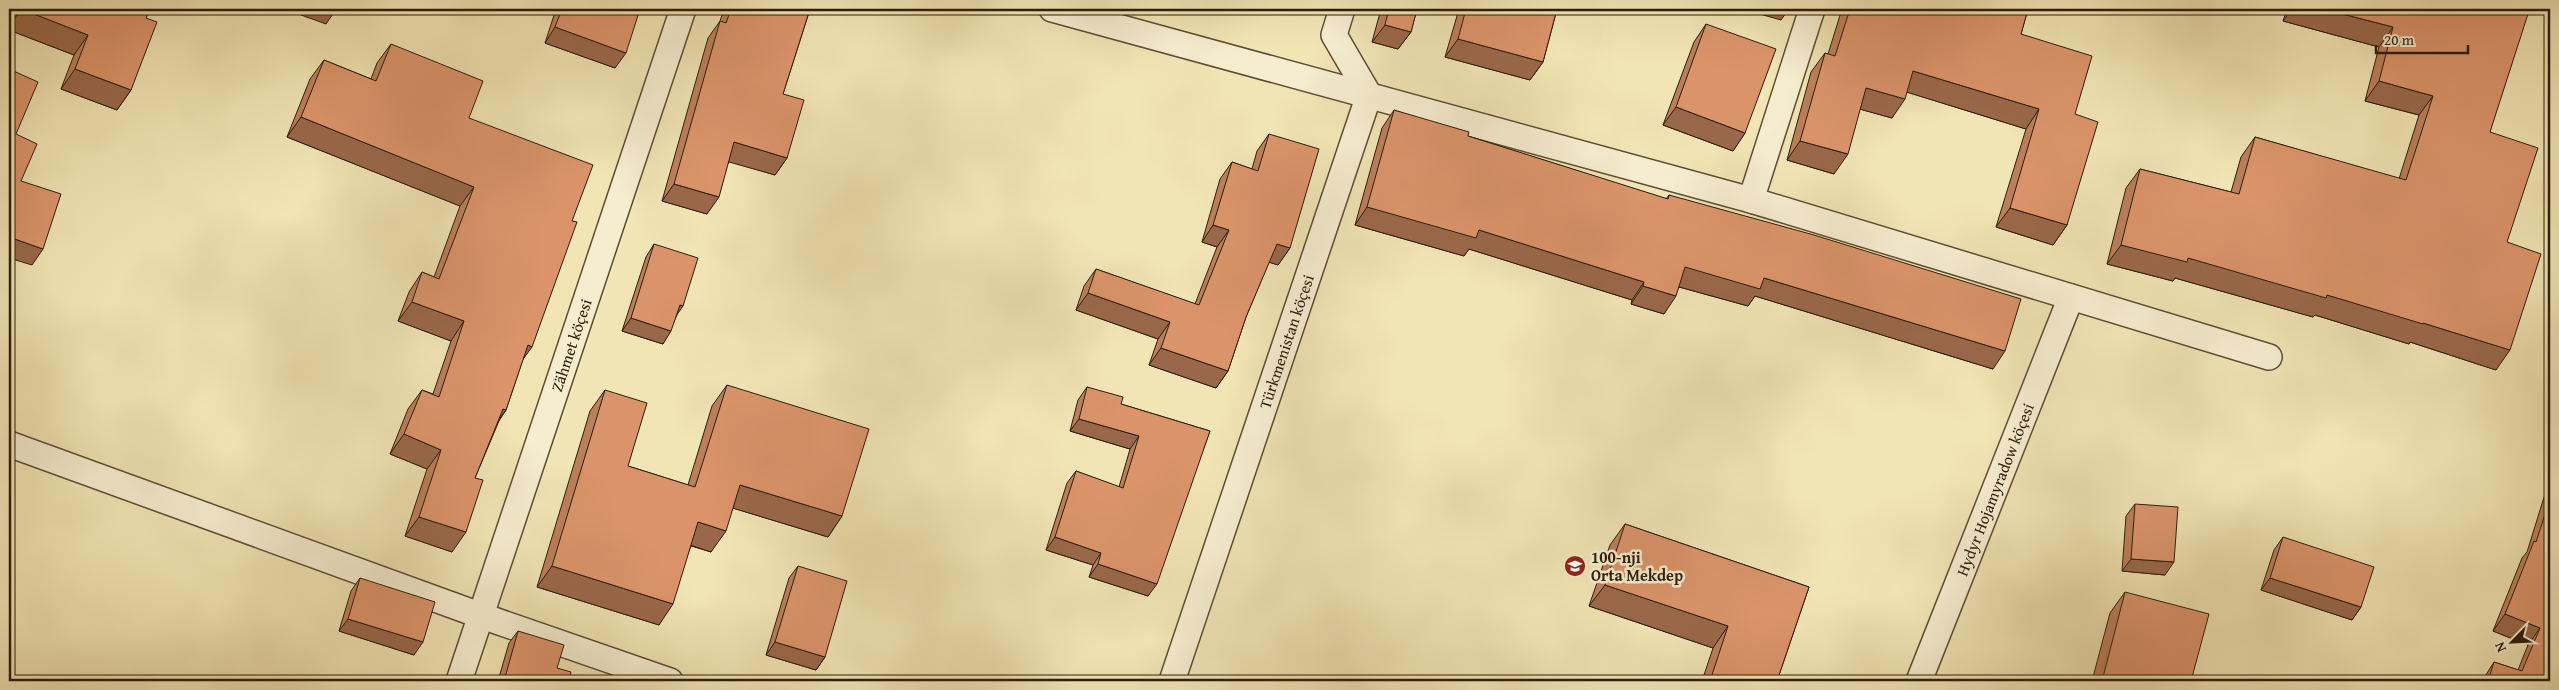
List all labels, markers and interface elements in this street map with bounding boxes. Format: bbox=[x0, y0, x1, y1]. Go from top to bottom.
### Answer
scale bar bbox=[2376, 22, 2469, 54]
text: 20 m bbox=[2384, 29, 2415, 50]
street label: Türkmenistan köçesi bbox=[1252, 271, 1320, 412]
street label: Zähmet köçesi bbox=[544, 295, 598, 395]
street label: Hydyr Hojamyradow köçesi bbox=[1950, 399, 2040, 579]
place label: 100-nji Orta Mekdep bbox=[1591, 545, 1683, 587]
school or university icon: 100-nji Orta Mekdep bbox=[1563, 554, 1587, 578]
north arrow bbox=[2486, 618, 2536, 668]
text: N bbox=[2489, 638, 2511, 656]

